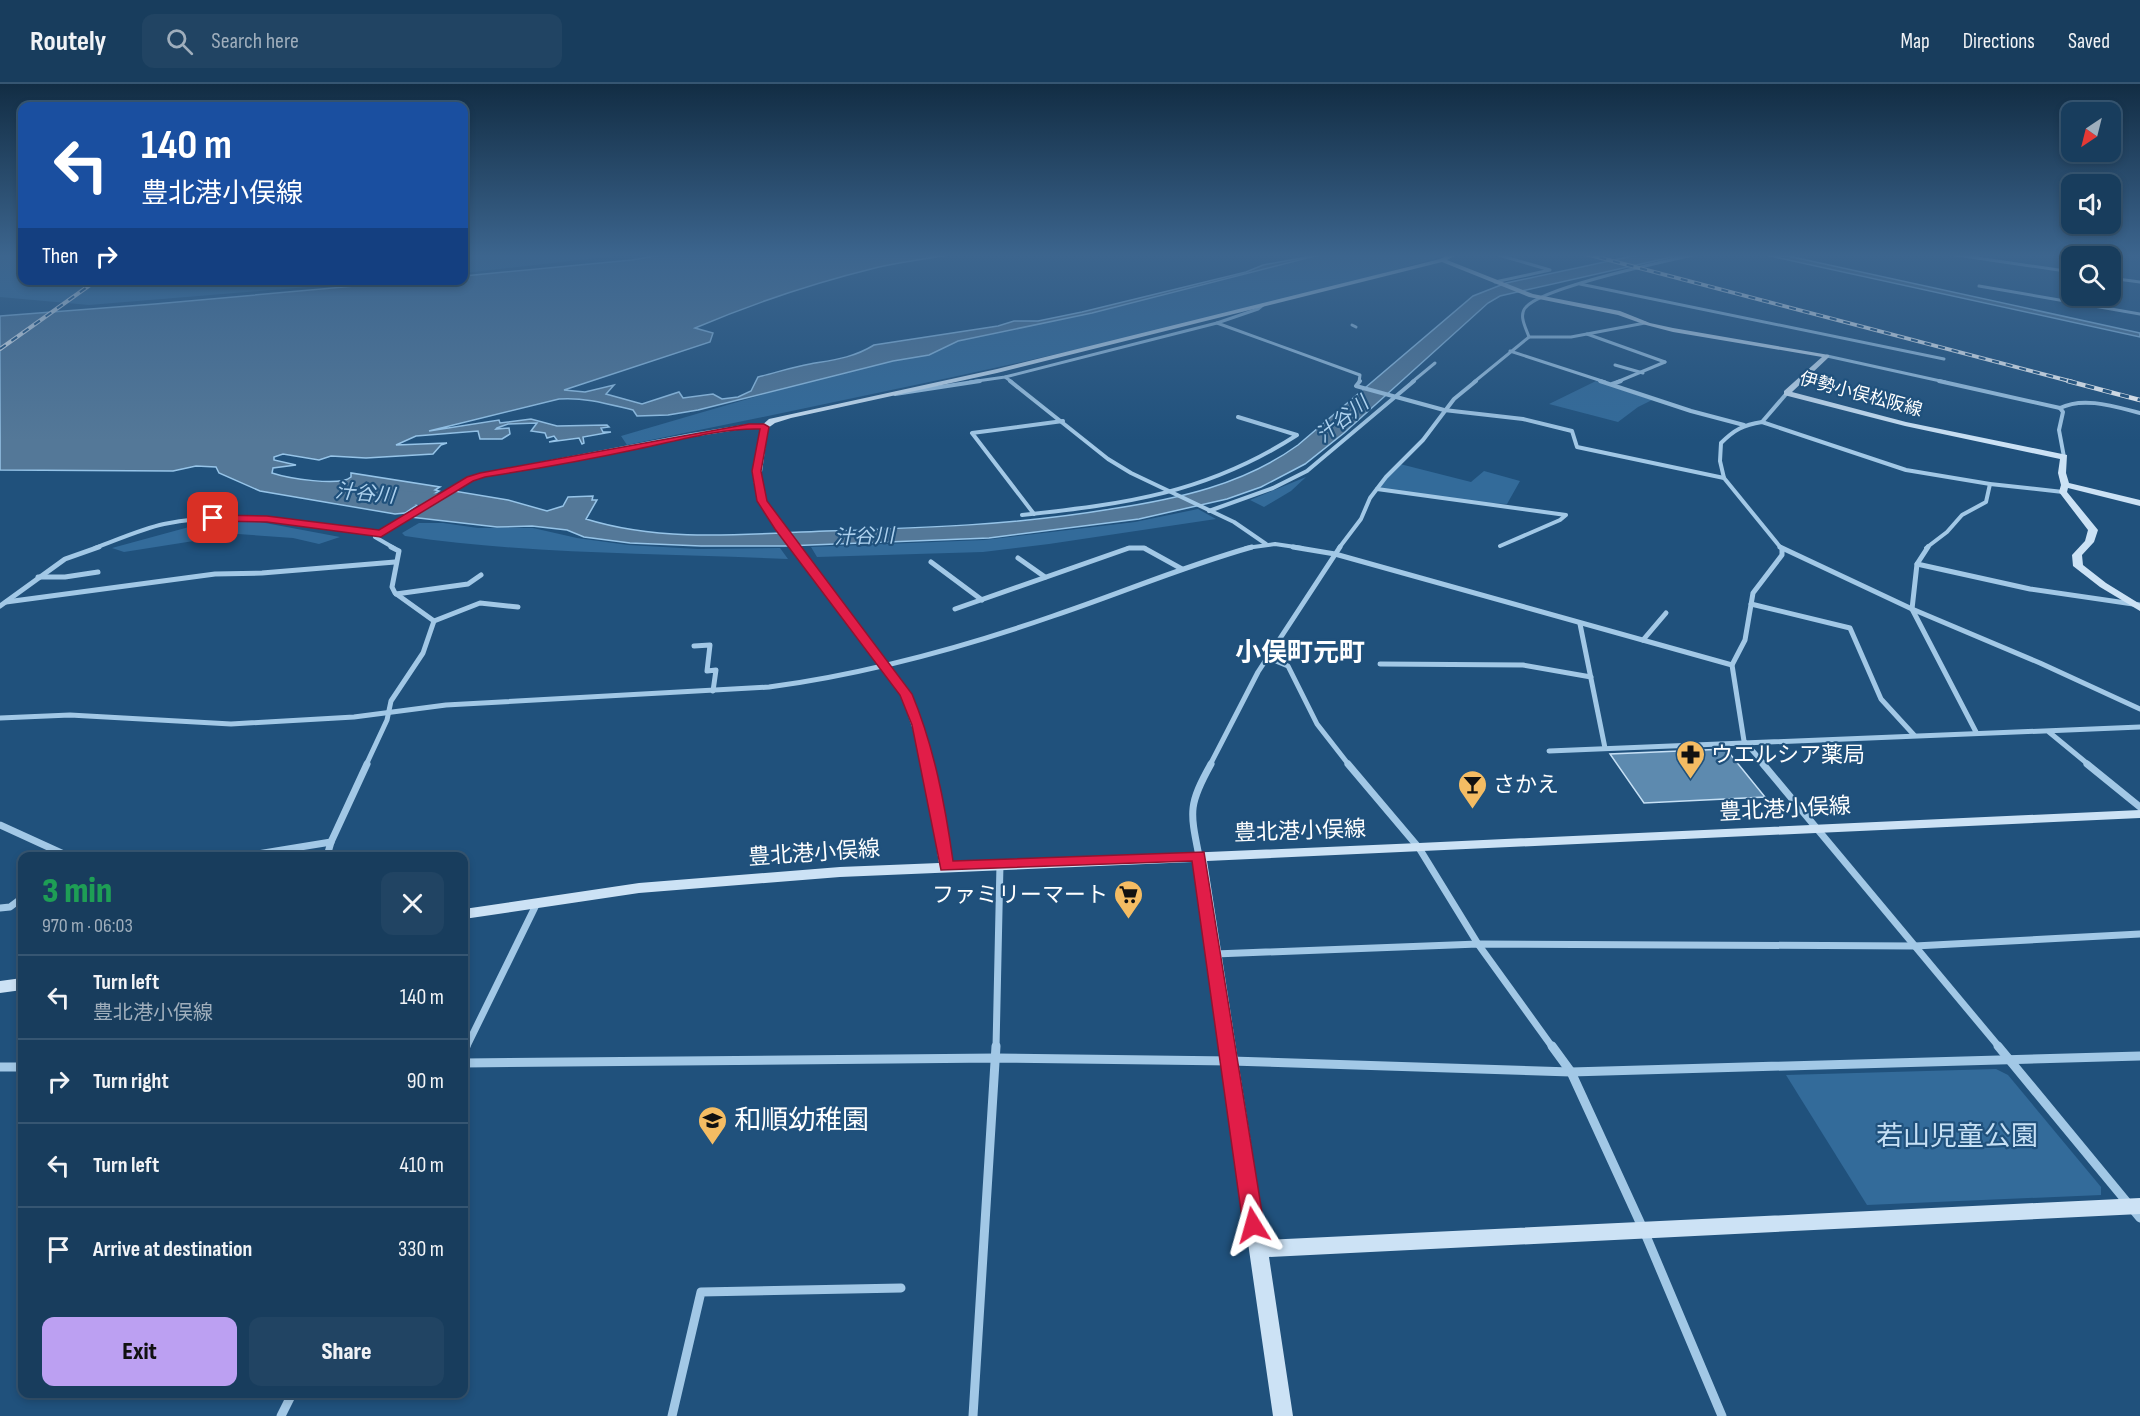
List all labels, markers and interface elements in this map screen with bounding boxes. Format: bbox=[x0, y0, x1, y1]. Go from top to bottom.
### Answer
search box bbox=[142, 14, 562, 68]
text: Routely bbox=[30, 25, 106, 58]
icon: search bbox=[163, 25, 196, 58]
text: Search here bbox=[211, 28, 299, 55]
text: Map bbox=[1900, 29, 1930, 54]
text: Directions bbox=[1963, 29, 2035, 54]
text: Saved bbox=[2068, 29, 2110, 54]
north arrow bbox=[2061, 102, 2121, 162]
map controls bbox=[2061, 102, 2121, 306]
text: 140 m bbox=[141, 120, 232, 171]
icon: left bbox=[42, 126, 120, 204]
button: sound bbox=[2061, 174, 2121, 234]
text: 豊北港小俣線 bbox=[141, 178, 303, 210]
icon: right bbox=[90, 240, 123, 273]
text: Then bbox=[42, 243, 78, 270]
button: search bbox=[2061, 246, 2121, 306]
street label: 伊勢小俣松阪線 bbox=[1797, 368, 1924, 421]
water label: 汁谷川 bbox=[1312, 390, 1375, 448]
water label: 汁谷川 bbox=[334, 479, 398, 509]
pin bbox=[187, 492, 238, 543]
icon: arrive bbox=[196, 501, 229, 534]
water label: 汁谷川 bbox=[834, 524, 896, 550]
district label: 小俣町元町 bbox=[1235, 638, 1365, 669]
pharmacy icon: ウエルシア薬局 bbox=[1674, 738, 1706, 780]
place label: ウエルシア薬局 bbox=[1711, 742, 1865, 769]
bar icon: さかえ bbox=[1456, 768, 1488, 810]
place label: さかえ bbox=[1493, 772, 1559, 799]
street label: 豊北港小俣線 bbox=[1718, 793, 1852, 826]
street label: 豊北港小俣線 bbox=[1234, 816, 1366, 847]
street label: 豊北港小俣線 bbox=[747, 835, 881, 872]
text: 3 min bbox=[42, 870, 112, 913]
button: close bbox=[381, 872, 444, 935]
supermarket icon: ファミリーマート bbox=[1113, 878, 1145, 920]
place label: ファミリーマート bbox=[932, 882, 1108, 909]
text: 970 m · 06:03 bbox=[42, 914, 133, 938]
text: Turn left bbox=[93, 969, 159, 996]
icon: left bbox=[42, 981, 75, 1014]
text: 140 m bbox=[400, 984, 444, 1011]
text: 豊北港小俣線 bbox=[93, 1001, 213, 1025]
icon: right bbox=[42, 1065, 75, 1098]
text: Turn right bbox=[93, 1068, 169, 1095]
text: 90 m bbox=[407, 1068, 444, 1095]
school or university icon: 和順幼稚園 bbox=[697, 1104, 729, 1146]
place label: 和順幼稚園 bbox=[734, 1105, 869, 1137]
park label: 若山児童公園 bbox=[1876, 1121, 2038, 1153]
icon: left bbox=[42, 1149, 75, 1182]
text: Turn left bbox=[93, 1152, 159, 1179]
text: 410 m bbox=[400, 1152, 444, 1179]
position arrow bbox=[1221, 1193, 1285, 1257]
icon: arrive bbox=[42, 1233, 75, 1266]
text: Arrive at destination bbox=[93, 1236, 252, 1263]
text: 330 m bbox=[398, 1236, 444, 1263]
button: Exit bbox=[42, 1317, 237, 1386]
button: Share bbox=[249, 1317, 444, 1386]

